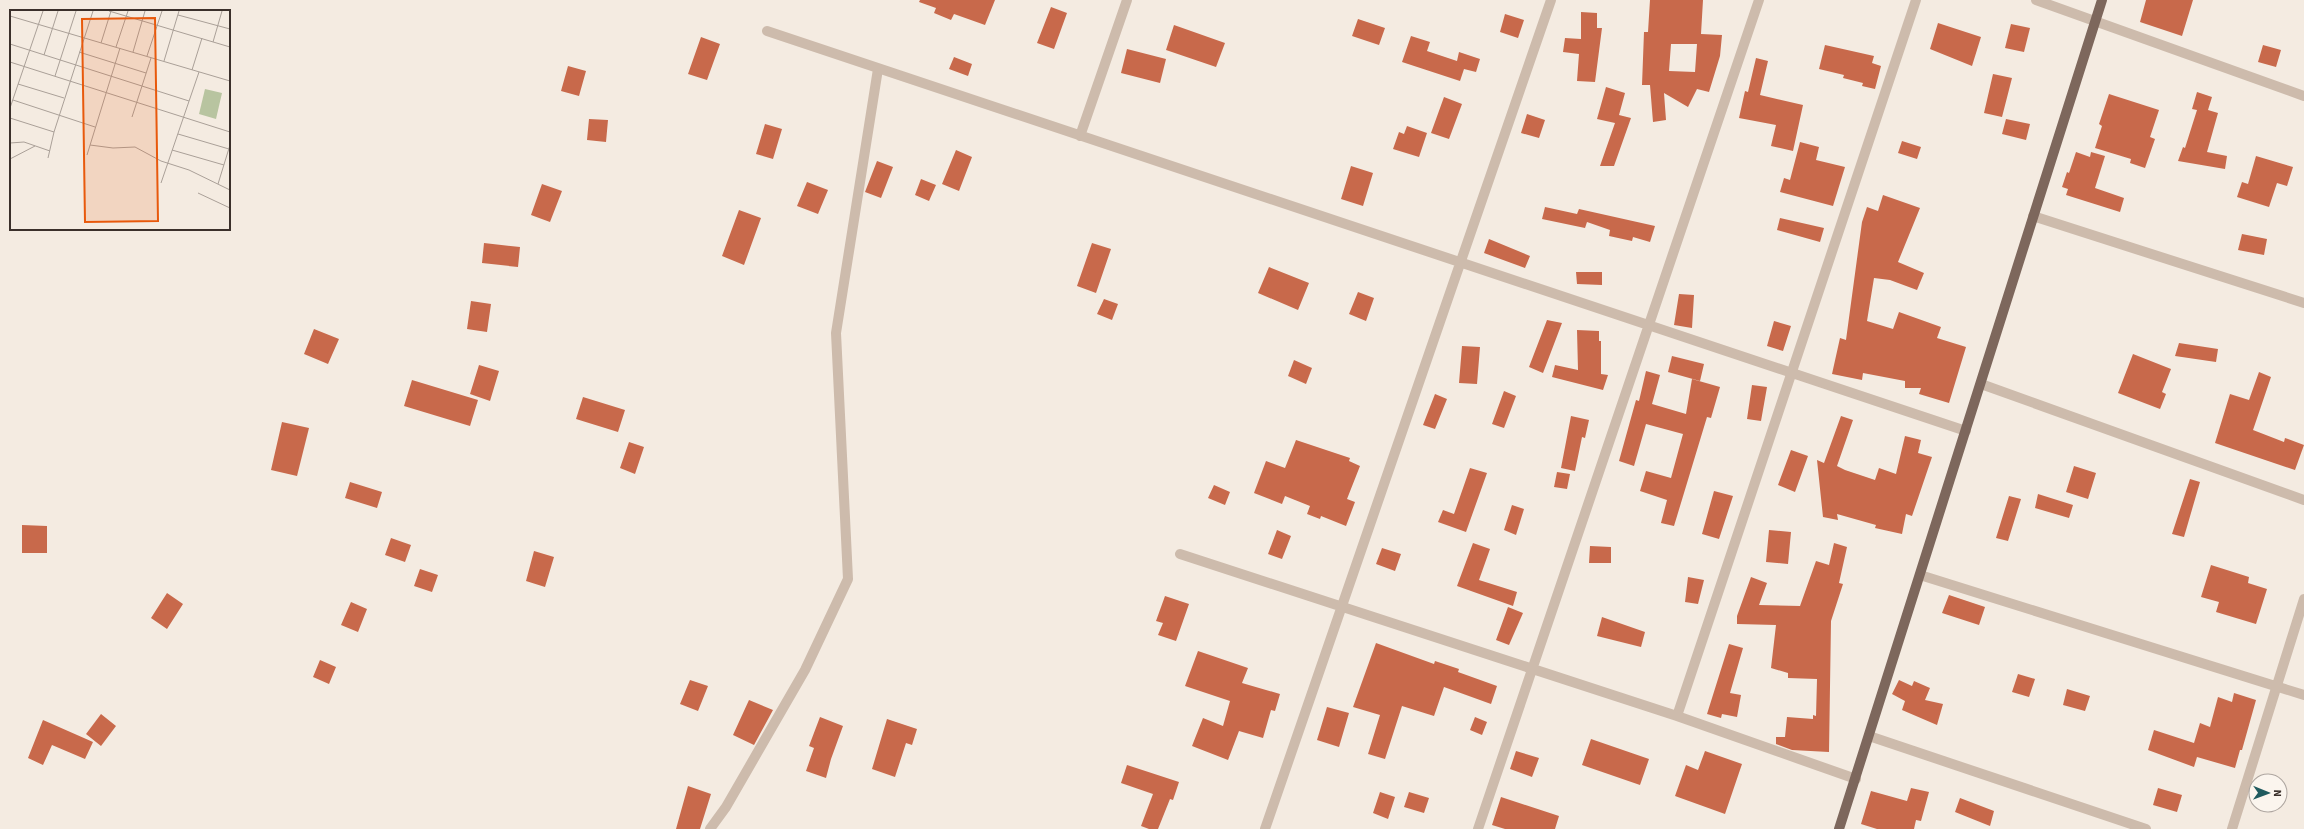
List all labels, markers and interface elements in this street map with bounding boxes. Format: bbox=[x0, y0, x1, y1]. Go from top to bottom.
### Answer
inset map bbox=[10, 10, 230, 230]
north arrow bbox=[2248, 773, 2288, 813]
text: N bbox=[2270, 789, 2285, 797]

